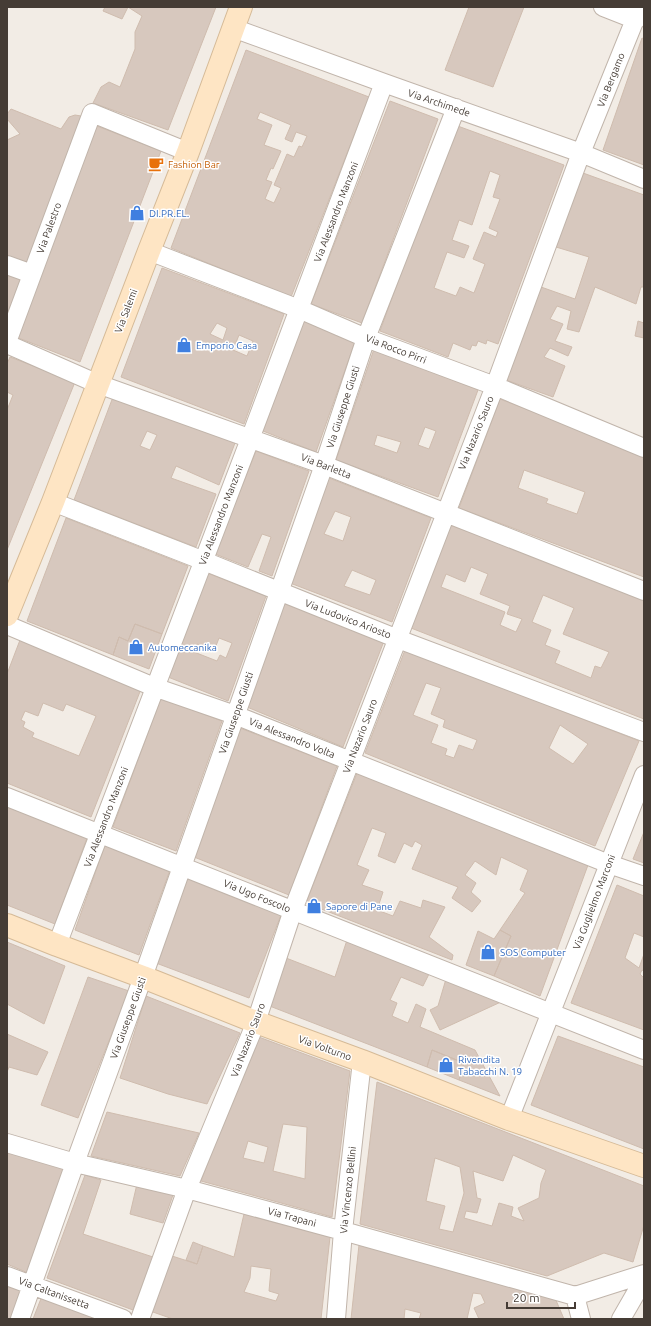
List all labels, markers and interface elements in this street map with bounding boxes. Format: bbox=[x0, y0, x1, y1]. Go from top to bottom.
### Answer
street label: Via Bergamo bbox=[595, 51, 627, 109]
street label: Via Archimede bbox=[406, 87, 472, 119]
cafe icon: Fashion Bar bbox=[147, 155, 165, 173]
place label: Fashion Bar bbox=[168, 159, 220, 170]
street label: Via Alessandro Manzoni bbox=[312, 160, 360, 264]
street label: Via Palestro bbox=[35, 201, 63, 255]
shop icon: DI.PR.EL. bbox=[128, 204, 146, 222]
place label: DI.PR.EL. bbox=[149, 208, 189, 219]
street label: Via Salemi bbox=[113, 287, 139, 335]
street label: Via Rocco Pirri bbox=[364, 332, 428, 366]
shop icon: Emporio Casa bbox=[175, 336, 193, 354]
place label: Emporio Casa bbox=[196, 340, 257, 351]
street label: Via Giuseppe Giusti bbox=[324, 364, 362, 450]
street label: Via Nazario Sauro bbox=[456, 394, 496, 472]
street label: Via Barletta bbox=[299, 451, 353, 481]
street label: Via Alessandro Manzoni bbox=[197, 463, 245, 567]
street label: Via Ludovico Ariosto bbox=[303, 597, 393, 641]
shop icon: Automeccanika bbox=[127, 638, 145, 656]
place label: Automeccanika bbox=[148, 642, 217, 653]
street label: Via Giuseppe Giusti bbox=[217, 670, 255, 756]
street label: Via Nazario Sauro bbox=[341, 697, 379, 775]
street label: Via Alessandro Volta bbox=[247, 716, 337, 760]
street label: Via Alessandro Manzoni bbox=[82, 765, 130, 869]
street label: Via Guglielmo Marconi bbox=[571, 853, 617, 951]
street label: Via Ugo Foscolo bbox=[222, 877, 292, 915]
shop icon: Sapore di Pane bbox=[305, 897, 323, 915]
place label: Sapore di Pane bbox=[326, 901, 393, 912]
shop icon: SOS Computer bbox=[479, 943, 497, 961]
place label: SOS Computer bbox=[500, 947, 566, 958]
street label: Via Giuseppe Giusti bbox=[108, 976, 148, 1060]
street label: Via Nazario Sauro bbox=[229, 1001, 267, 1079]
street label: Via Volturno bbox=[297, 1033, 353, 1063]
place label: Rivendita Tabacchi N. 19 bbox=[458, 1054, 522, 1077]
shop icon: Rivendita Tabacchi N. 19 bbox=[437, 1056, 455, 1074]
street label: Via Vincenzo Bellini bbox=[338, 1146, 358, 1234]
street label: Via Trapani bbox=[267, 1205, 317, 1229]
street label: Via Caltanissetta bbox=[17, 1275, 91, 1311]
scale bar bbox=[507, 1284, 575, 1310]
text: 20 m bbox=[513, 1291, 540, 1304]

